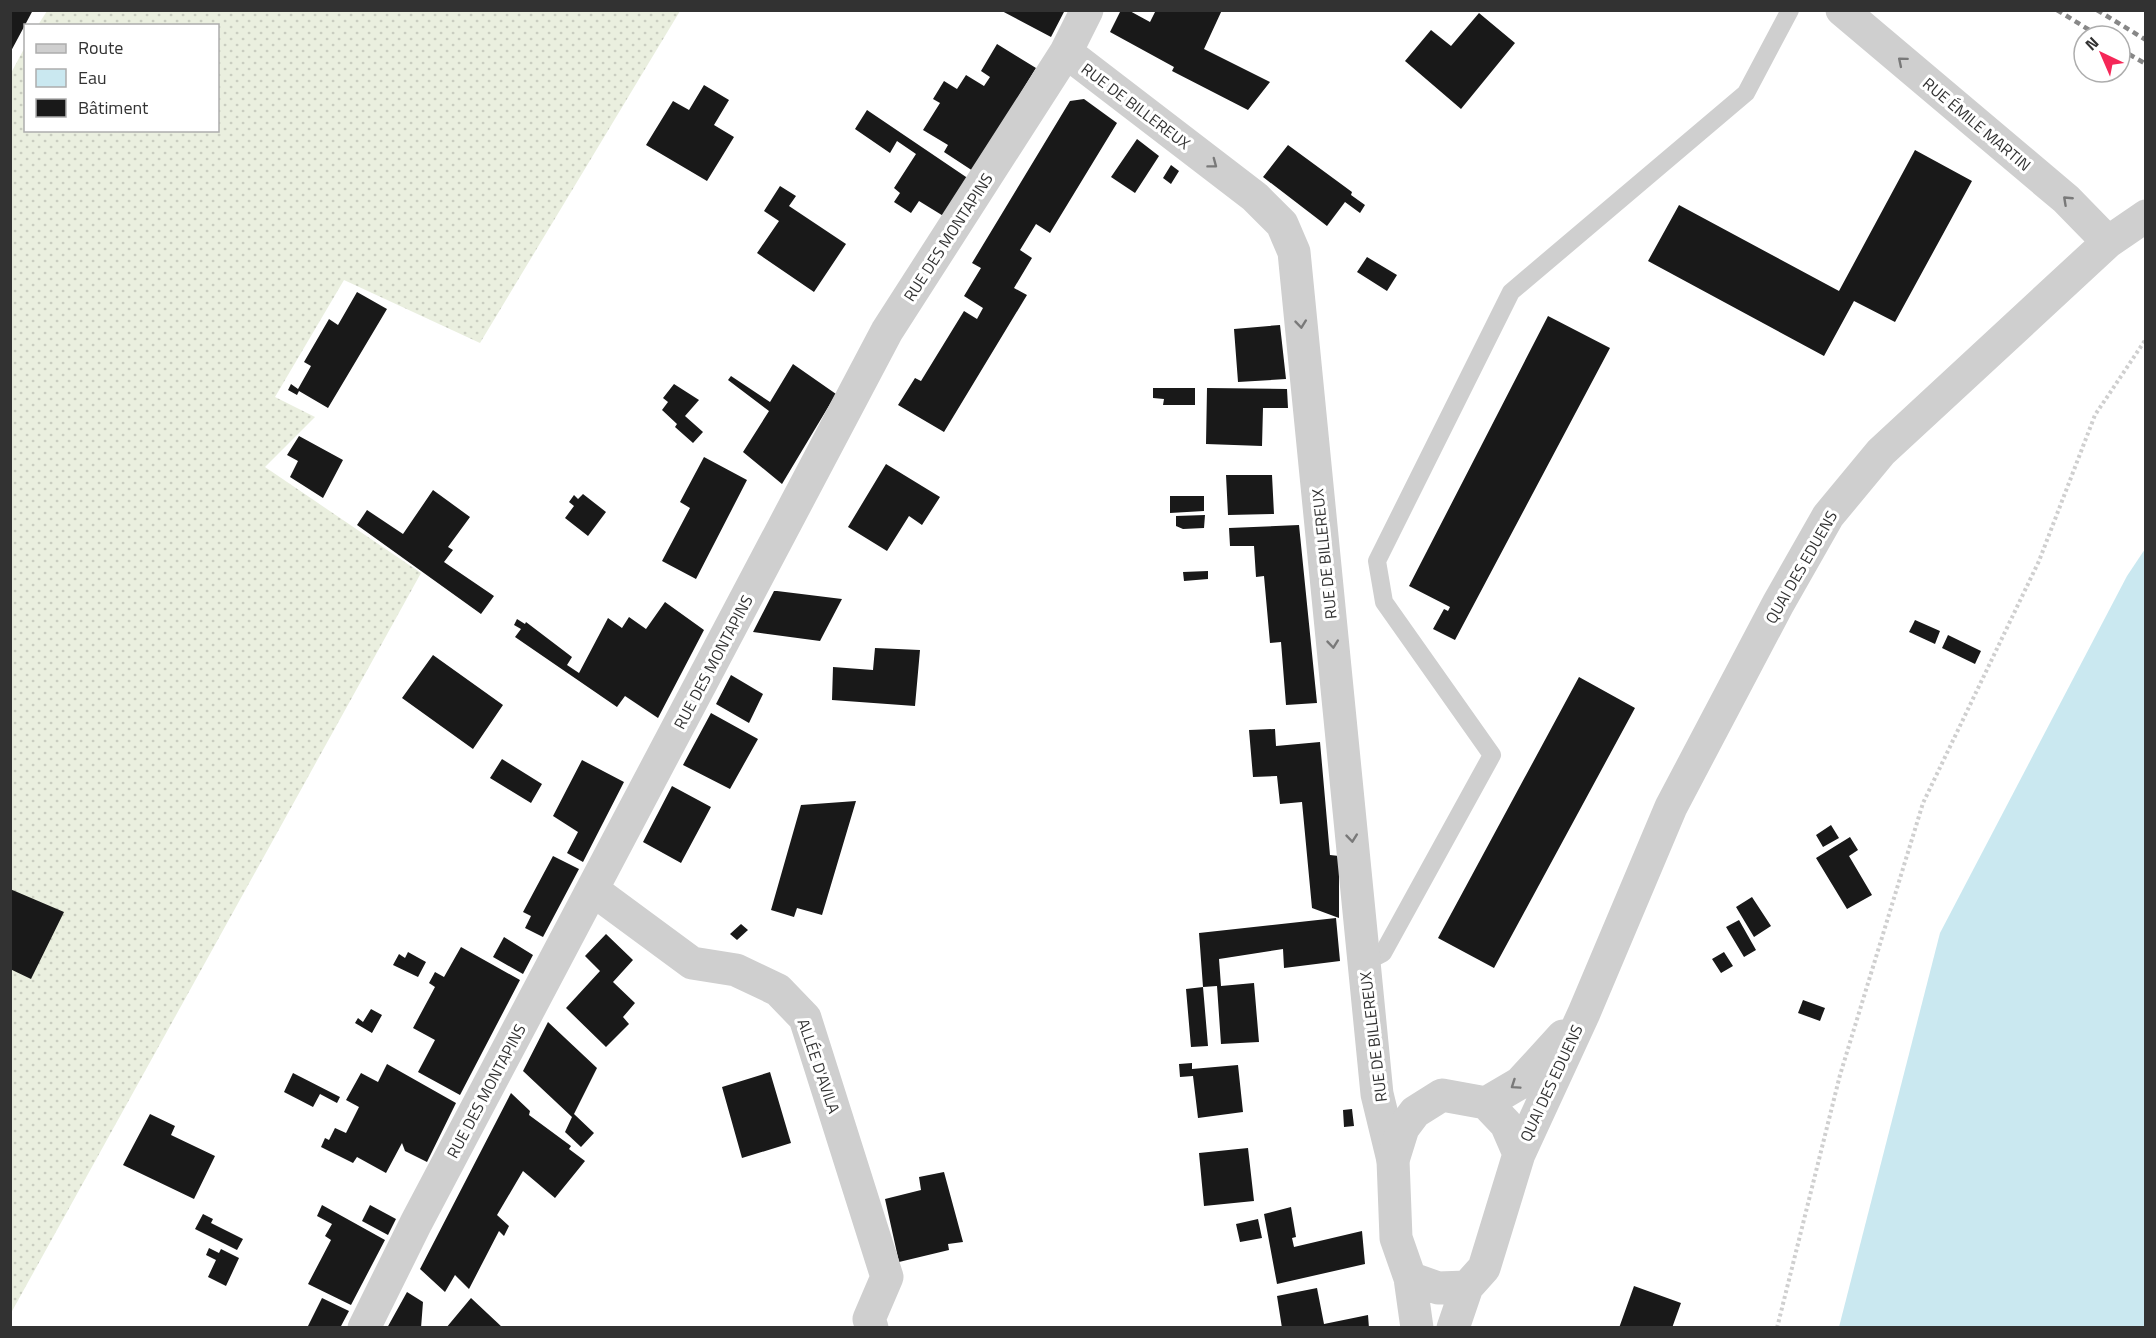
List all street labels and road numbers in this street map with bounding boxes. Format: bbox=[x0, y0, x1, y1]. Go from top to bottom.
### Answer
street label: RUE DE BILLEREUX bbox=[1076, 57, 1196, 155]
street label: RUE ÉMILE MARTIN bbox=[1918, 72, 2036, 176]
street label: RUE DES MONTAPINS bbox=[897, 168, 999, 306]
street label: RUE DE BILLEREUX bbox=[1305, 487, 1343, 620]
street label: QUAI DES EDUENS bbox=[1759, 506, 1843, 628]
street label: RUE DES MONTAPINS bbox=[667, 591, 759, 733]
street label: RUE DE BILLEREUX bbox=[1353, 970, 1393, 1104]
street label: ALLÉE D'AVILA bbox=[792, 1015, 847, 1117]
street label: RUE DES MONTAPINS bbox=[440, 1020, 532, 1162]
street label: QUAI DES EDUENS bbox=[1513, 1020, 1589, 1146]

